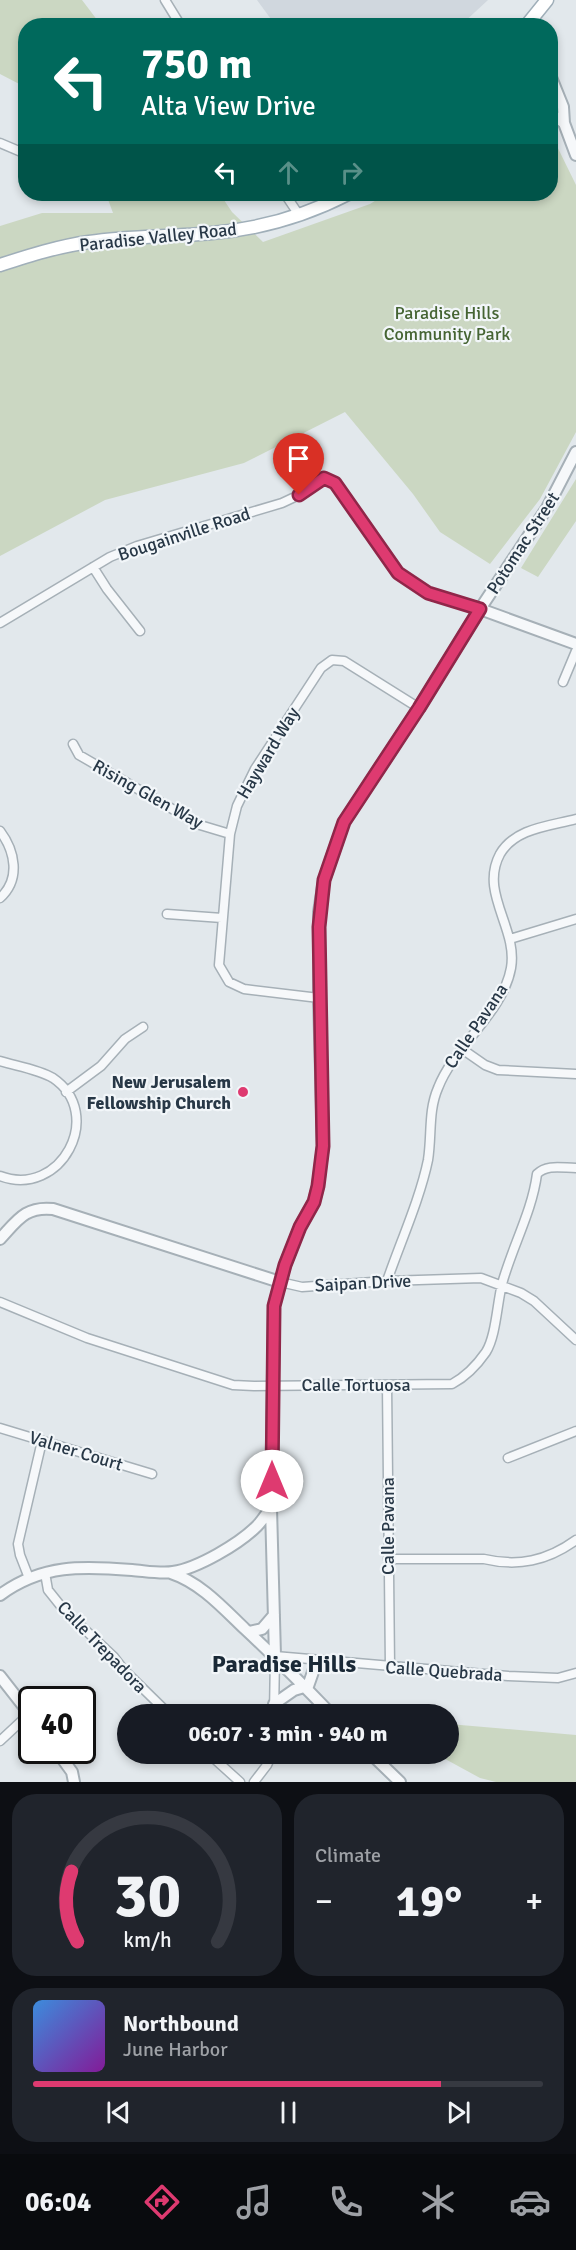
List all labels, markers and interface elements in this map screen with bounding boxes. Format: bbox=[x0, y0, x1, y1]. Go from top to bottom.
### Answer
text: 750 m bbox=[141, 39, 252, 90]
icon: left bbox=[42, 42, 120, 120]
text: Alta View Drive bbox=[141, 90, 316, 123]
icon: left bbox=[209, 156, 242, 189]
icon: ahead bbox=[272, 156, 305, 189]
icon: right bbox=[335, 156, 368, 189]
street label: Paradise Valley Road bbox=[78, 218, 238, 256]
park label: Paradise Hills Community Park bbox=[384, 302, 510, 345]
pin bbox=[273, 433, 324, 495]
icon: arrive bbox=[282, 442, 315, 475]
street label: Potomac Street bbox=[482, 488, 564, 598]
street label: Bougainville Road bbox=[115, 502, 253, 566]
street label: Hayward Way bbox=[232, 703, 304, 803]
street label: Rising Glen Way bbox=[89, 755, 208, 834]
street label: Calle Pavana bbox=[439, 979, 513, 1073]
place label: New Jerusalem Fellowship Church bbox=[87, 1071, 231, 1114]
marker: New Jerusalem Fellowship Church bbox=[236, 1085, 250, 1099]
street label: Saipan Drive bbox=[314, 1269, 412, 1297]
street label: Calle Tortuosa bbox=[301, 1374, 411, 1396]
street label: Valner Court bbox=[27, 1426, 125, 1476]
position arrow bbox=[240, 1449, 304, 1513]
street label: Calle Pavana bbox=[377, 1477, 399, 1575]
street label: Calle Trepadora bbox=[53, 1596, 151, 1698]
district label: Paradise Hills bbox=[212, 1649, 357, 1679]
street label: Calle Quebrada bbox=[385, 1656, 503, 1686]
speed limit sign: 40 bbox=[18, 1686, 96, 1764]
text: 06:07 · 3 min · 940 m bbox=[188, 1720, 388, 1747]
text: Climate bbox=[315, 1843, 381, 1868]
text: 30 bbox=[113, 1857, 181, 1934]
text: 19° bbox=[396, 1874, 462, 1929]
text: − bbox=[315, 1881, 333, 1922]
text: + bbox=[525, 1881, 543, 1922]
text: km/h bbox=[123, 1927, 171, 1953]
text: Northbound bbox=[123, 2010, 239, 2037]
text: June Harbor bbox=[123, 2037, 228, 2062]
icon: previous bbox=[102, 2096, 135, 2129]
icon: pause bbox=[272, 2096, 305, 2129]
icon: next bbox=[442, 2096, 475, 2129]
icon: directions bbox=[141, 2181, 183, 2223]
icon: music bbox=[233, 2181, 275, 2223]
icon: phone bbox=[325, 2181, 367, 2223]
icon: climate bbox=[417, 2181, 459, 2223]
icon: car bbox=[509, 2181, 551, 2223]
text: 06:04 bbox=[25, 2186, 91, 2219]

